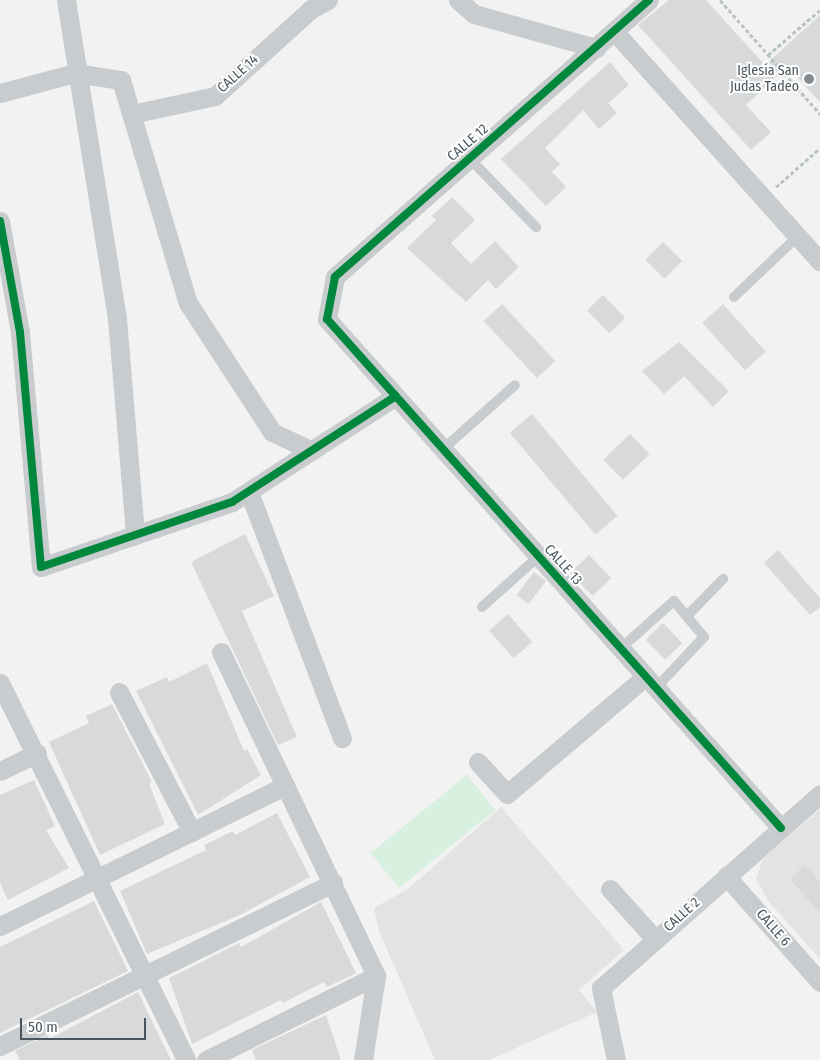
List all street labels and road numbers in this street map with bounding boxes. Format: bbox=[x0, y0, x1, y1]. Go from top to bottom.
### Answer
street label: CALLE 14 bbox=[214, 51, 262, 97]
street label: CALLE 12 bbox=[444, 121, 492, 165]
street label: CALLE 13 bbox=[541, 541, 585, 589]
street label: CALLE 2 bbox=[660, 894, 704, 936]
street label: CALLE 6 bbox=[752, 906, 794, 950]

